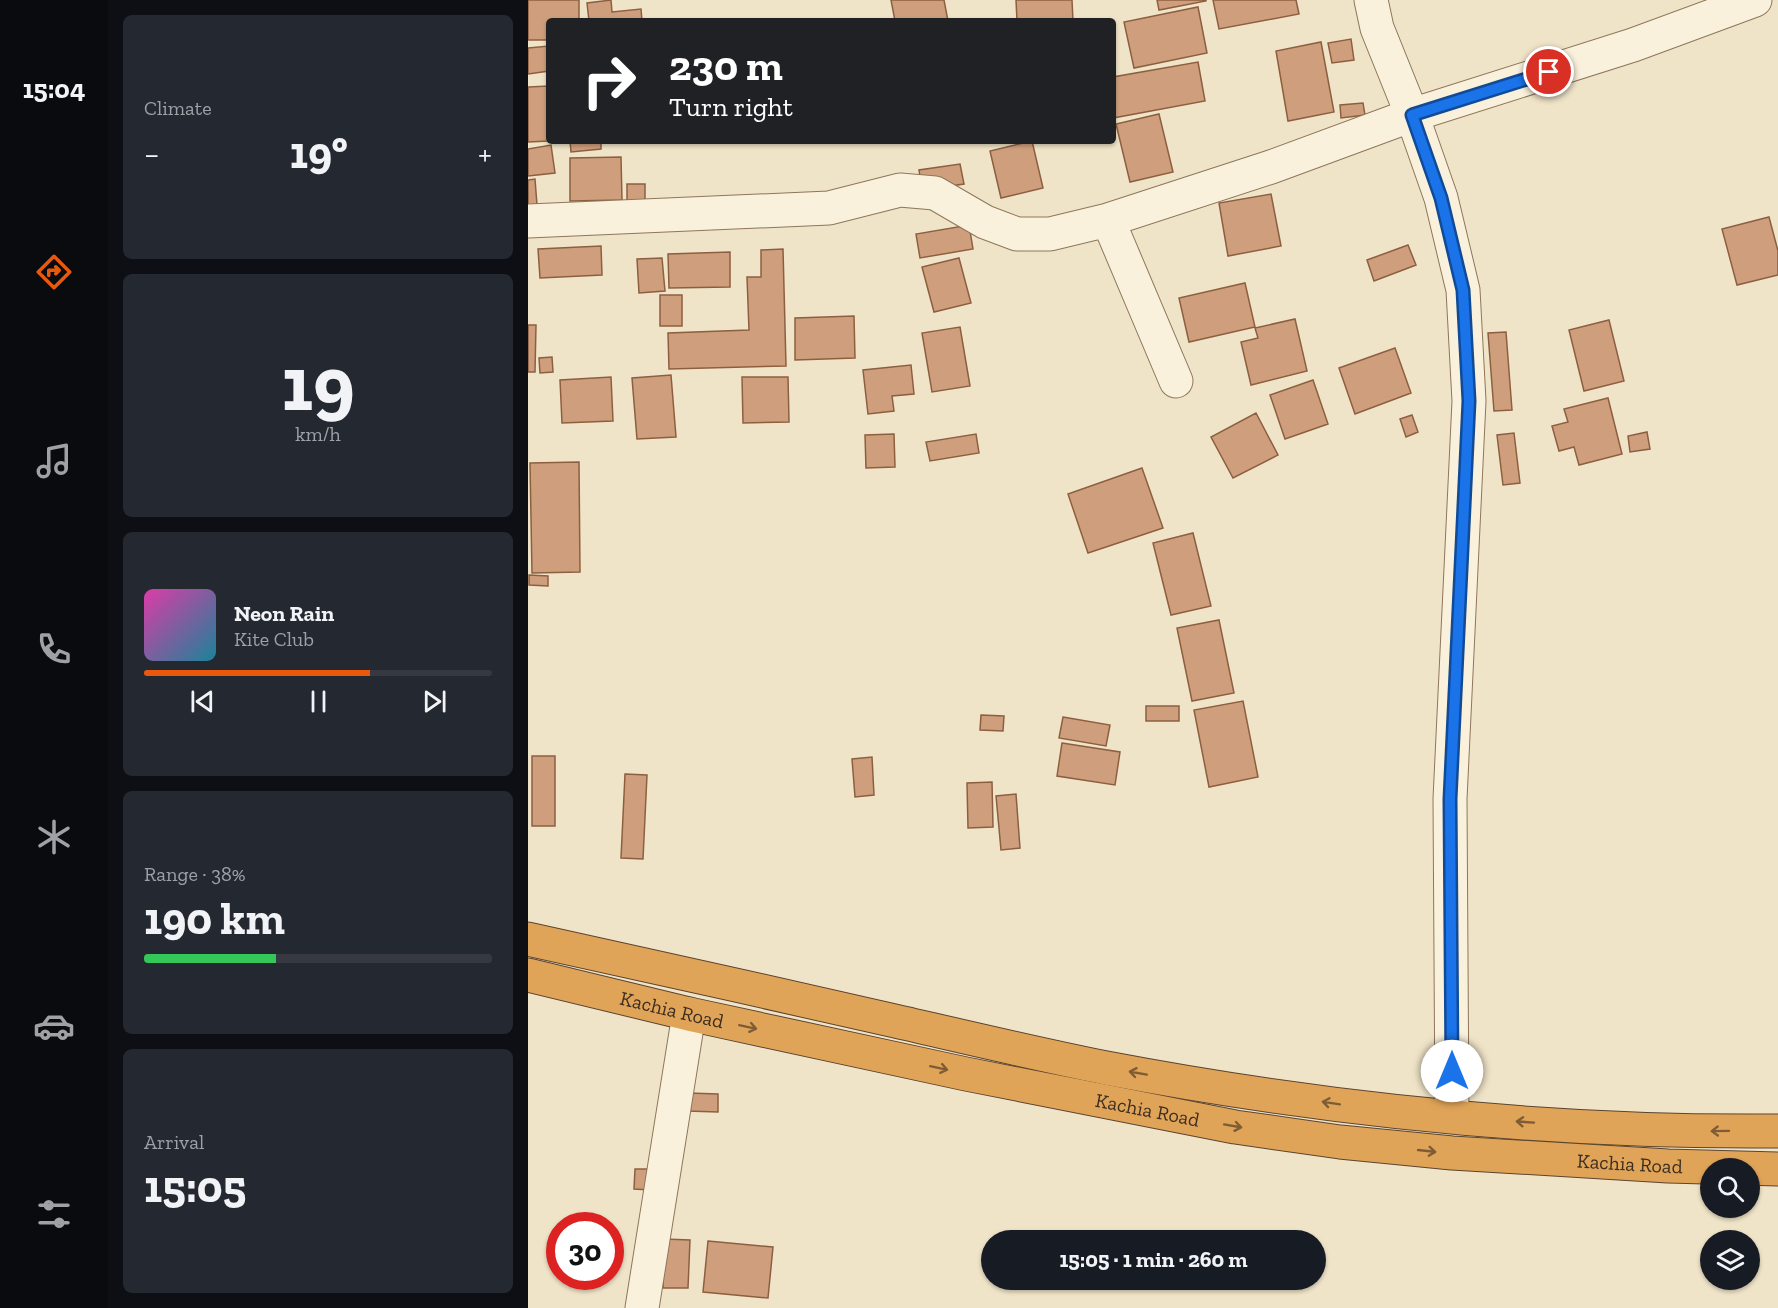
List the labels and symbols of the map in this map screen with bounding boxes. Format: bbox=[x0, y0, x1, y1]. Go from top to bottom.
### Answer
pin bbox=[1523, 46, 1574, 97]
street label: Kachia Road bbox=[618, 986, 726, 1033]
one-way arrow bbox=[738, 1022, 758, 1033]
position arrow bbox=[1420, 1039, 1484, 1103]
one-way arrow bbox=[929, 1063, 948, 1075]
one-way arrow bbox=[1129, 1067, 1148, 1078]
street label: Kachia Road bbox=[1093, 1088, 1202, 1132]
one-way arrow bbox=[1321, 1098, 1341, 1109]
one-way arrow bbox=[1515, 1116, 1535, 1127]
one-way arrow bbox=[1223, 1121, 1243, 1132]
one-way arrow bbox=[1710, 1126, 1730, 1137]
one-way arrow bbox=[1416, 1146, 1436, 1157]
street label: Kachia Road bbox=[1576, 1149, 1683, 1178]
speed limit sign: 30 bbox=[546, 1212, 624, 1290]

